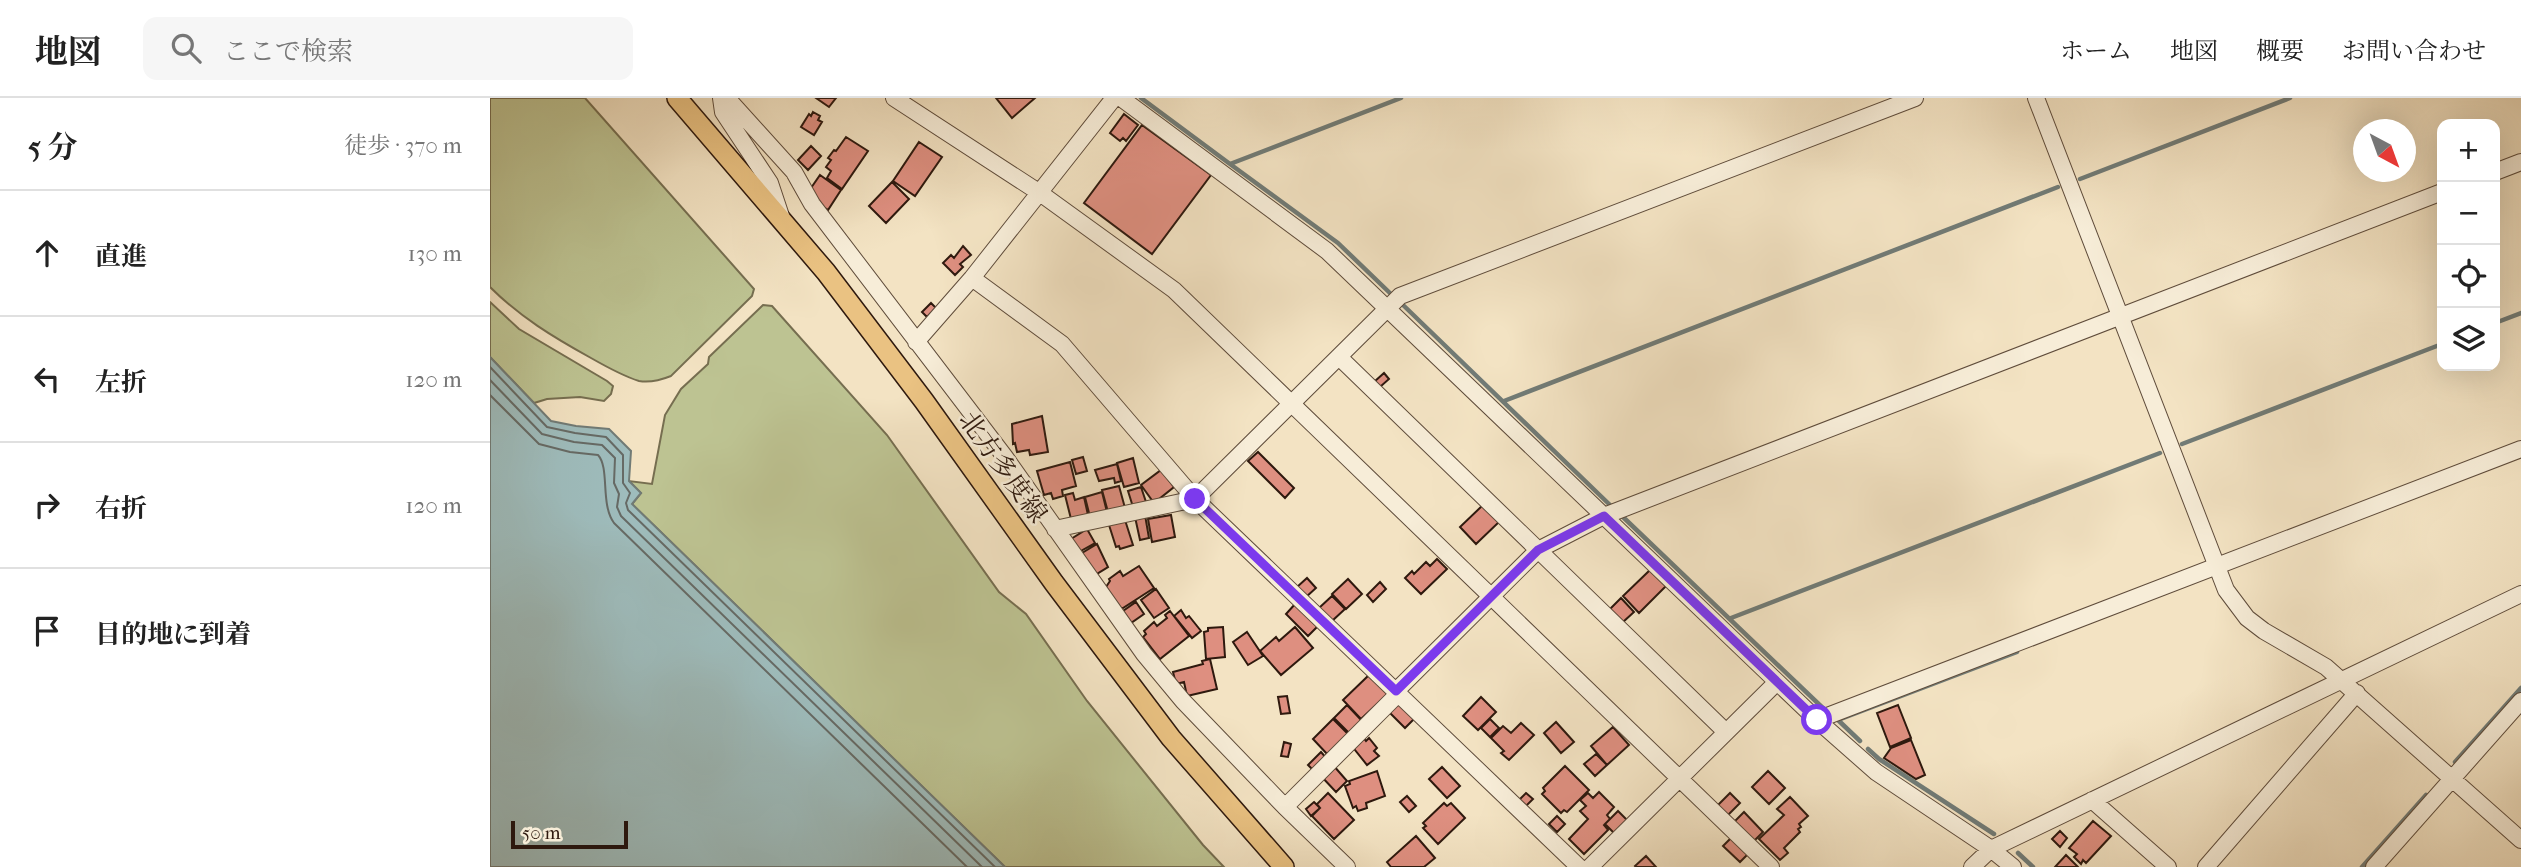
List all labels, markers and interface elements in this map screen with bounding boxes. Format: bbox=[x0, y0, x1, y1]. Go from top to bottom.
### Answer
search box bbox=[143, 17, 633, 80]
icon: search bbox=[167, 29, 205, 67]
text: 地図 bbox=[35, 33, 101, 72]
text: ここで検索 bbox=[223, 36, 353, 67]
text: ホーム bbox=[2060, 37, 2132, 65]
text: 地図 bbox=[2170, 37, 2218, 65]
text: 概要 bbox=[2256, 37, 2304, 65]
text: お問い合わせ bbox=[2342, 37, 2486, 65]
north arrow bbox=[2353, 119, 2416, 182]
map controls bbox=[2437, 119, 2500, 371]
button: + bbox=[2437, 119, 2500, 182]
text: 5 分 bbox=[28, 130, 77, 165]
text: 徒歩 · 370 m bbox=[344, 132, 462, 159]
button: − bbox=[2437, 182, 2500, 245]
icon: ahead bbox=[28, 234, 66, 272]
text: 130 m bbox=[408, 240, 462, 267]
text: 直進 bbox=[95, 241, 147, 272]
button: locate bbox=[2437, 245, 2500, 308]
button: layers bbox=[2437, 308, 2500, 371]
icon: left bbox=[28, 360, 66, 398]
text: 120 m bbox=[405, 366, 462, 393]
text: 左折 bbox=[95, 367, 147, 398]
street label: 北方多度線 bbox=[952, 405, 1054, 529]
route end bbox=[1179, 483, 1210, 514]
icon: right bbox=[28, 486, 66, 524]
text: 120 m bbox=[405, 492, 462, 519]
text: 右折 bbox=[95, 493, 147, 524]
icon: arrive bbox=[28, 612, 66, 650]
text: 目的地に到着 bbox=[95, 619, 251, 650]
route start bbox=[1801, 704, 1832, 735]
scale bar bbox=[511, 818, 628, 850]
text: 50 m bbox=[522, 822, 561, 844]

